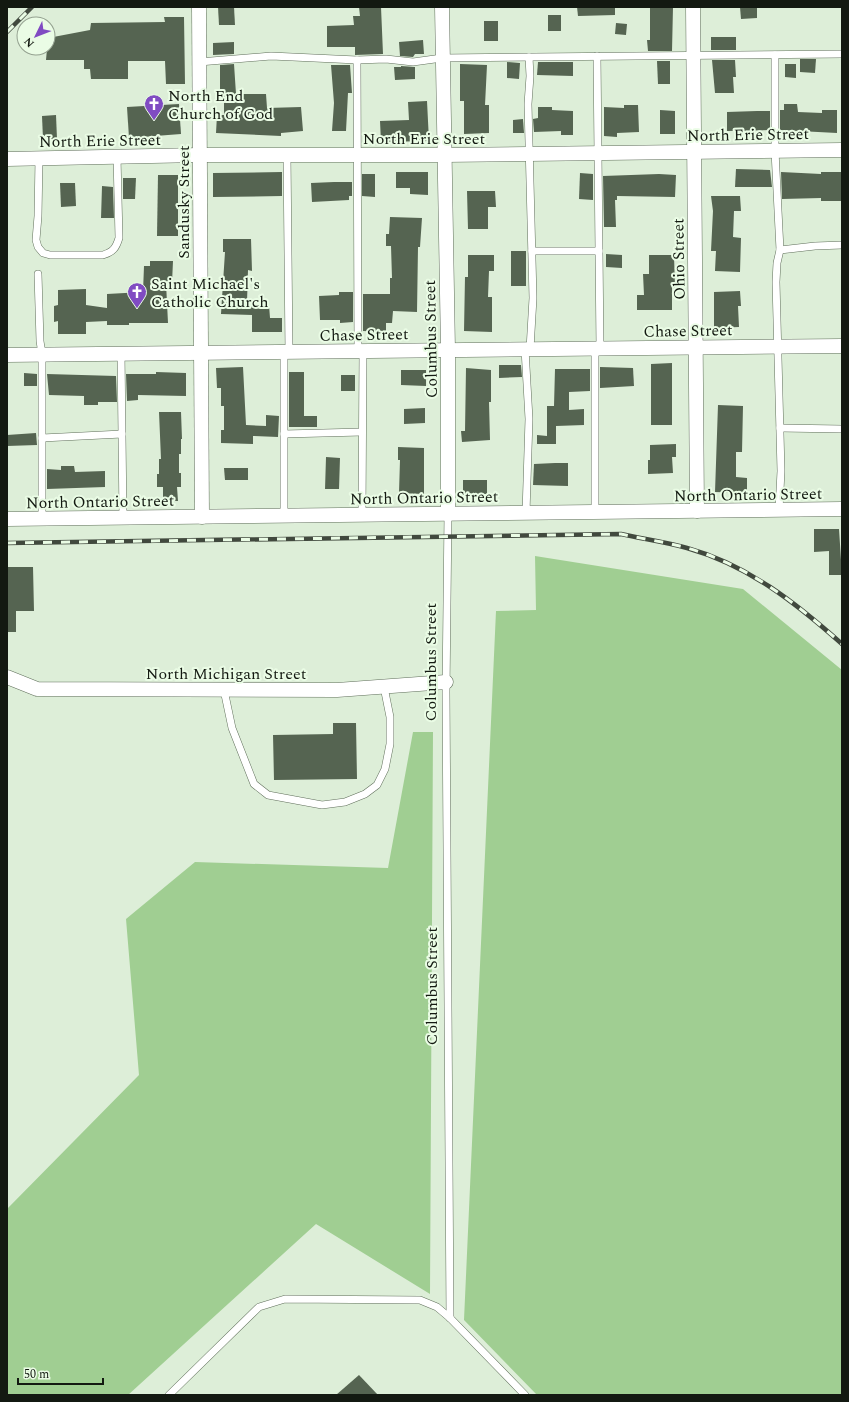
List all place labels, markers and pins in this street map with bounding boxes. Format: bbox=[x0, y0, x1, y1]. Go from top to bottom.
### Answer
place label: North End Church of God bbox=[168, 84, 273, 126]
church icon: North End Church of God bbox=[143, 93, 165, 121]
place label: Saint Michael's Catholic Church bbox=[151, 272, 269, 314]
church icon: Saint Michael's Catholic Church bbox=[126, 281, 148, 309]

